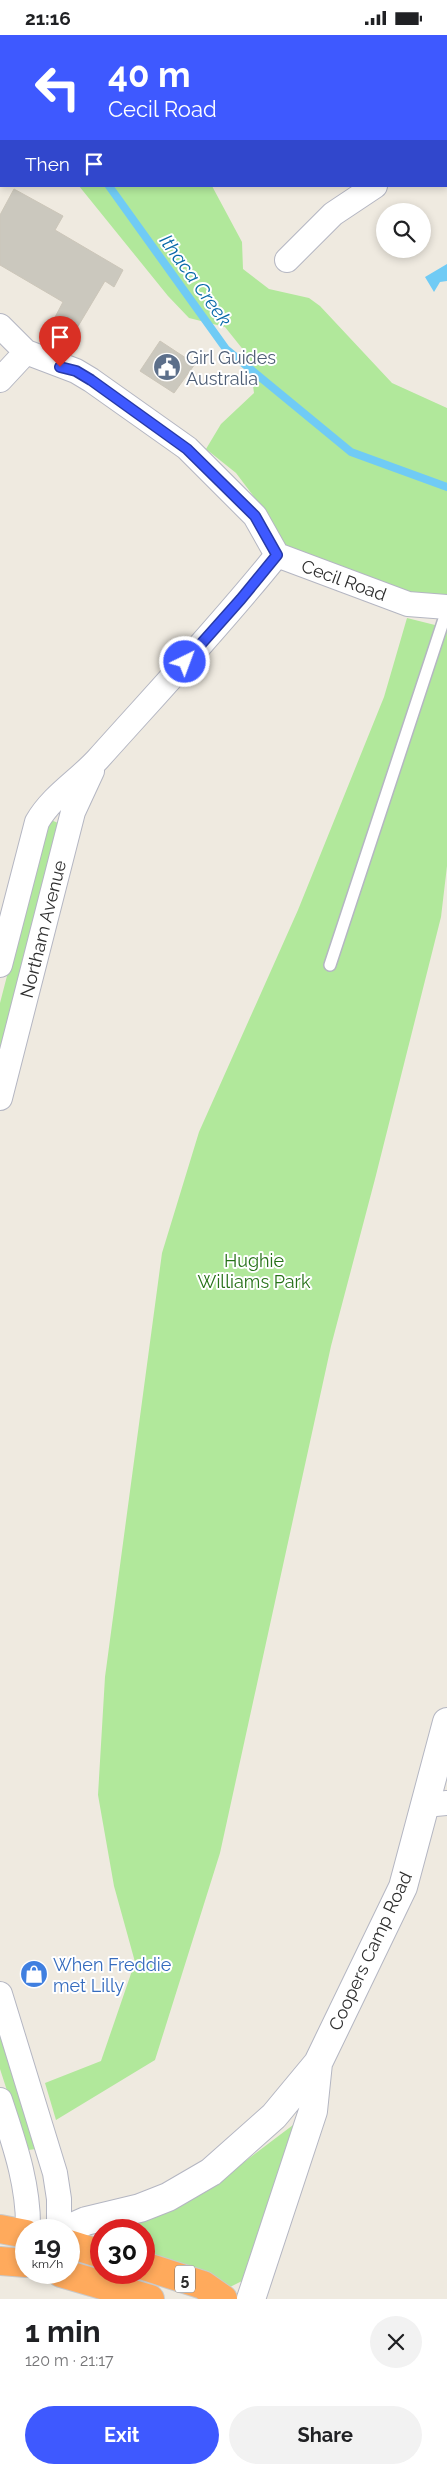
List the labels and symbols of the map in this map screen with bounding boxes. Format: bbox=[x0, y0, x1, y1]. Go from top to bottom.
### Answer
water label: Ithaca Creek bbox=[155, 230, 237, 330]
pin bbox=[39, 316, 81, 367]
place label: Girl Guides Australia bbox=[186, 347, 276, 389]
public building icon: Girl Guides Australia bbox=[152, 352, 182, 382]
street label: Cecil Road bbox=[299, 555, 389, 605]
position arrow bbox=[158, 635, 210, 687]
street label: Northam Avenue bbox=[16, 858, 70, 1000]
park label: Hughie Williams Park bbox=[198, 1250, 311, 1292]
street label: Coopers Camp Road bbox=[324, 1868, 416, 2034]
place label: When Freddie met Lilly bbox=[53, 1954, 172, 1996]
shop icon: When Freddie met Lilly bbox=[19, 1959, 49, 1989]
speed limit sign: 30 bbox=[90, 2219, 155, 2284]
road number: 5 bbox=[175, 2265, 195, 2293]

